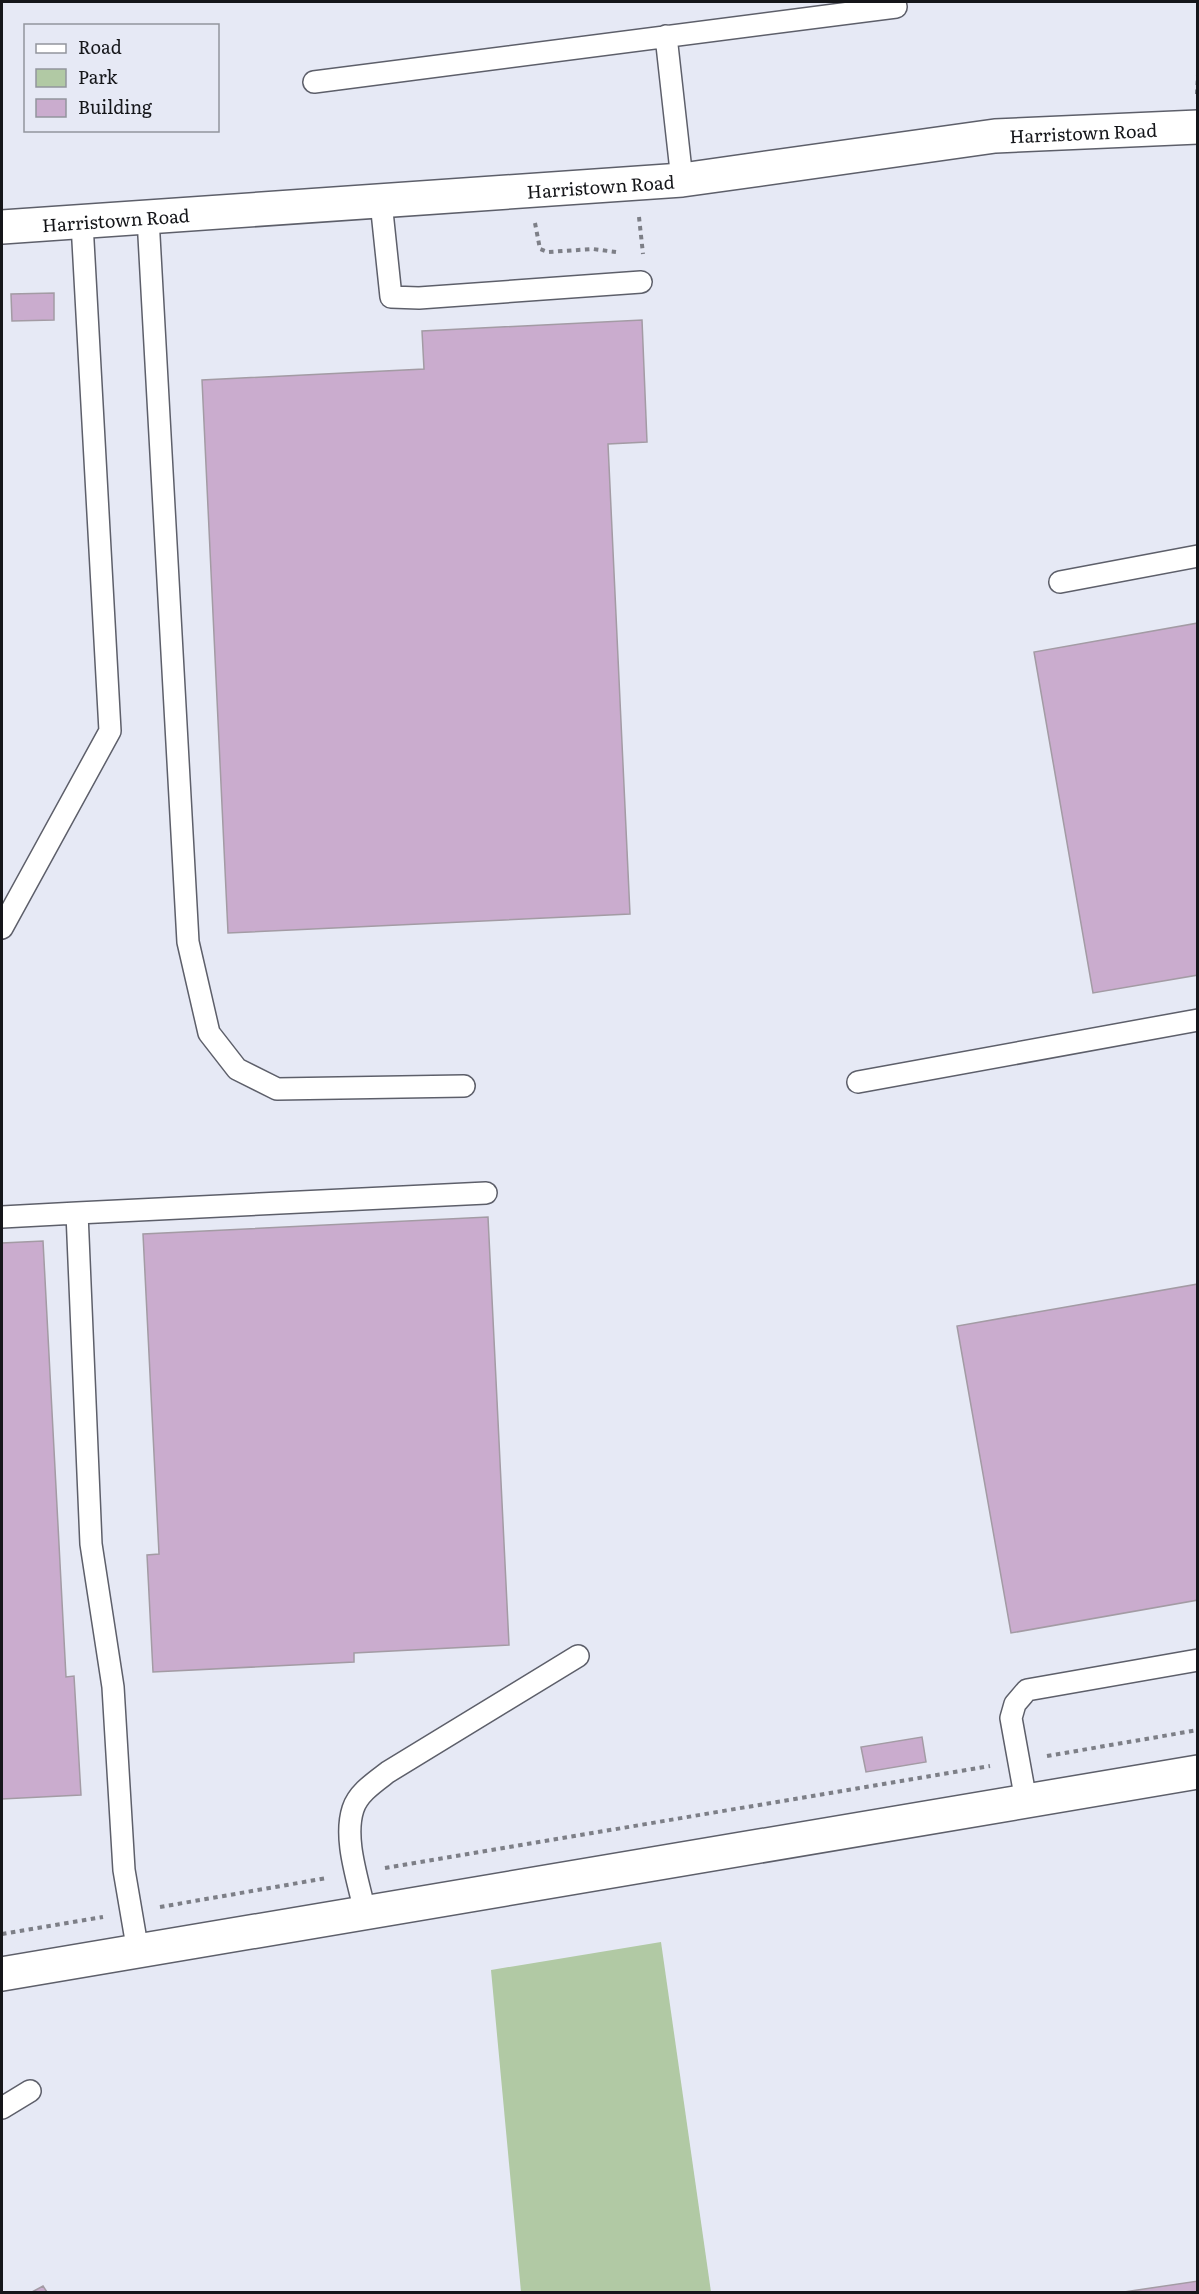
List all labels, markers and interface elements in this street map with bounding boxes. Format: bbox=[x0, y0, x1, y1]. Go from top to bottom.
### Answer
legend bbox=[24, 24, 219, 132]
text: Road bbox=[78, 33, 122, 60]
text: Park bbox=[78, 63, 119, 90]
text: Building bbox=[78, 93, 153, 120]
street label: Harristown Road bbox=[1009, 115, 1158, 149]
street label: Harristown Road bbox=[526, 167, 675, 204]
street label: Harristown Road bbox=[41, 201, 190, 238]

